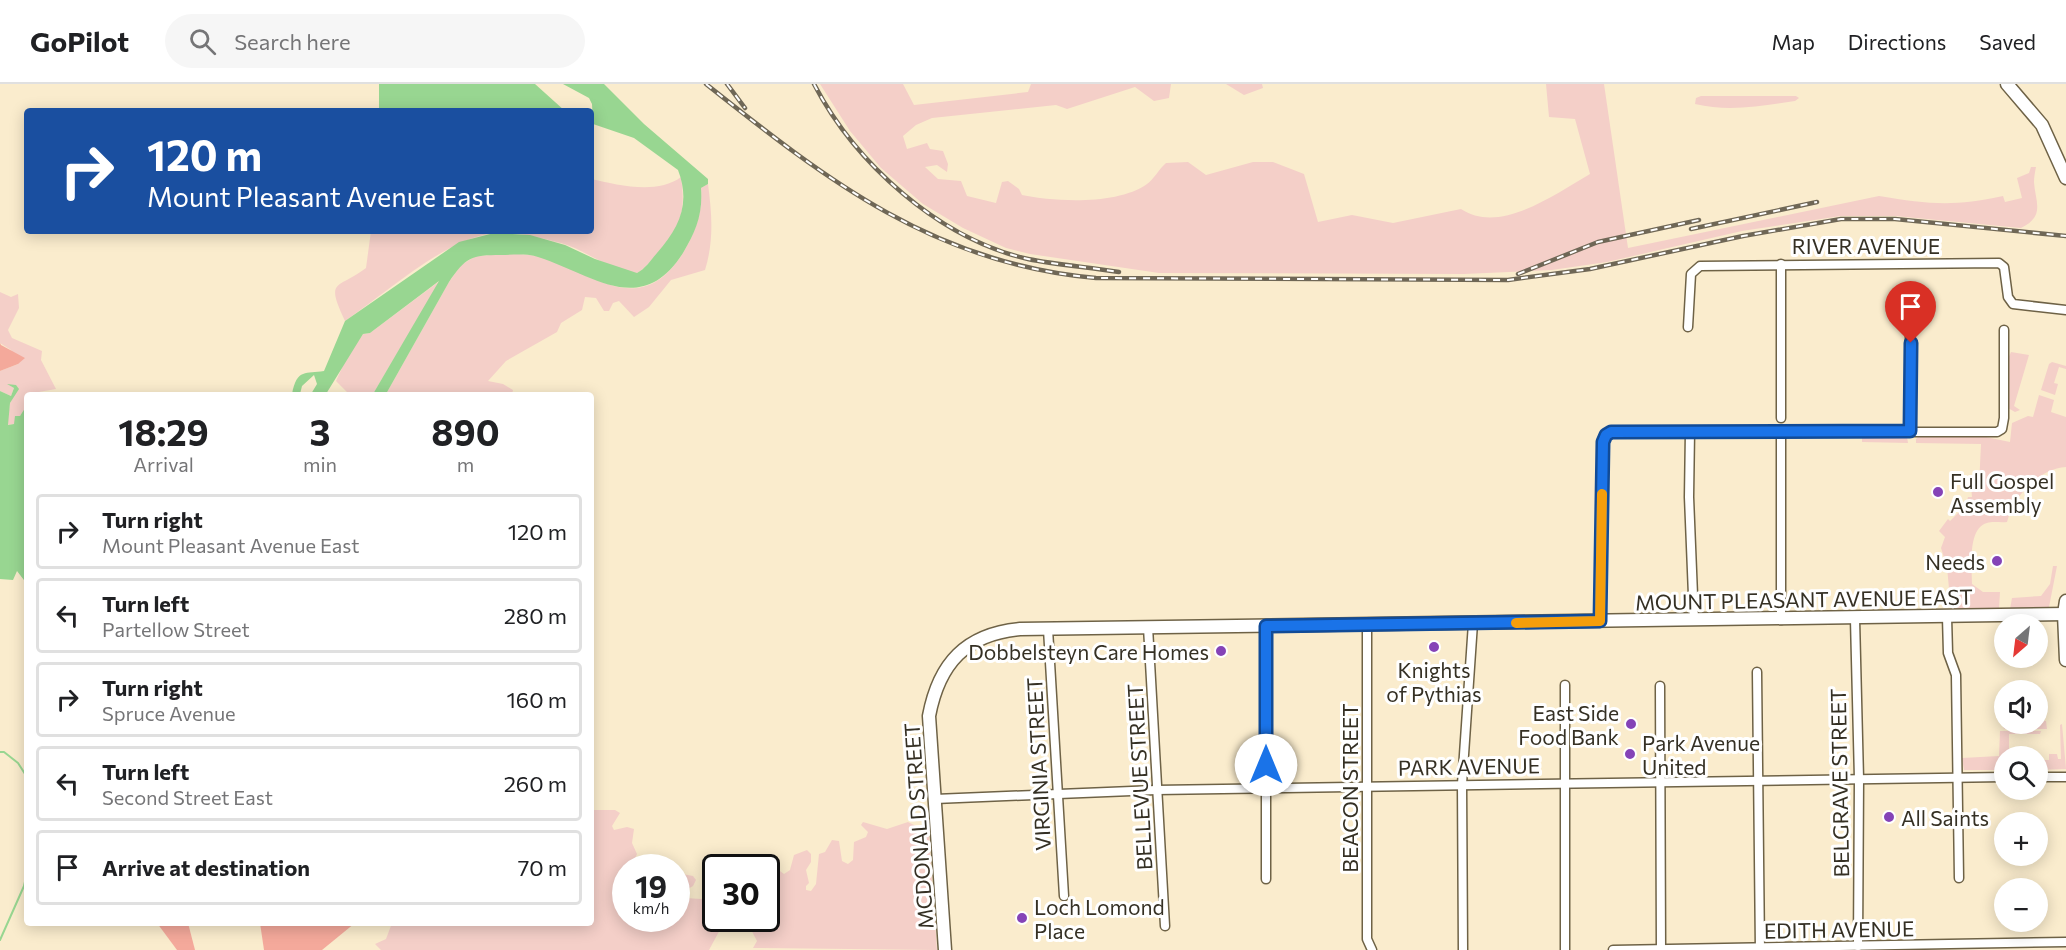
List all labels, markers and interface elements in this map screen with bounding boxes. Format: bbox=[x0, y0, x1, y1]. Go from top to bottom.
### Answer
search box bbox=[165, 14, 585, 68]
text: GoPilot bbox=[30, 24, 129, 58]
icon: search bbox=[186, 25, 219, 58]
text: Search here bbox=[234, 28, 351, 55]
text: Map bbox=[1772, 29, 1815, 54]
text: Directions bbox=[1848, 29, 1946, 54]
text: Saved bbox=[1979, 29, 2036, 54]
text: 120 m bbox=[147, 128, 262, 180]
icon: right bbox=[48, 132, 126, 210]
text: Mount Pleasant Avenue East bbox=[147, 180, 495, 213]
street label: RIVER AVENUE bbox=[1792, 233, 1940, 258]
pin bbox=[1885, 281, 1936, 343]
icon: arrive bbox=[1894, 290, 1927, 323]
text: 18:29 bbox=[118, 409, 209, 453]
text: 3 bbox=[310, 409, 331, 453]
text: 890 bbox=[431, 409, 500, 453]
text: Arrival bbox=[133, 452, 194, 476]
text: min bbox=[303, 452, 337, 476]
text: m bbox=[457, 452, 474, 476]
place label: Full Gospel Assembly bbox=[1950, 468, 2054, 517]
marker: Full Gospel Assembly bbox=[1931, 485, 1945, 499]
text: Turn right bbox=[102, 506, 203, 533]
icon: right bbox=[51, 515, 84, 548]
text: 120 m bbox=[508, 518, 567, 545]
text: Mount Pleasant Avenue East bbox=[102, 533, 359, 557]
place label: Needs bbox=[1925, 549, 1985, 574]
marker: Needs bbox=[1990, 554, 2004, 568]
street label: MOUNT PLEASANT AVENUE EAST bbox=[1635, 584, 1973, 614]
text: Turn left bbox=[102, 590, 189, 617]
icon: left bbox=[51, 599, 84, 632]
text: 280 m bbox=[504, 602, 567, 629]
north arrow bbox=[1994, 614, 2048, 668]
map controls bbox=[1994, 614, 2048, 932]
text: Partellow Street bbox=[102, 617, 250, 641]
place label: Dobbelsteyn Care Homes bbox=[968, 639, 1209, 664]
marker: Knights of Pythias bbox=[1427, 640, 1441, 654]
marker: Dobbelsteyn Care Homes bbox=[1214, 644, 1228, 658]
place label: Knights of Pythias bbox=[1386, 657, 1482, 706]
text: Turn right bbox=[102, 674, 203, 701]
street label: VIRGINIA STREET bbox=[1021, 677, 1055, 851]
button: sound bbox=[1994, 680, 2048, 734]
icon: right bbox=[51, 683, 84, 716]
street label: BELLEVUE STREET bbox=[1122, 683, 1156, 871]
text: 160 m bbox=[506, 686, 567, 713]
street label: BELGRAVE STREET bbox=[1825, 688, 1853, 878]
place label: East Side Food Bank bbox=[1518, 700, 1619, 749]
text: Spruce Avenue bbox=[102, 701, 236, 725]
street label: BEACON STREET bbox=[1337, 703, 1362, 873]
marker: East Side Food Bank bbox=[1624, 717, 1638, 731]
street label: MCDONALD STREET bbox=[898, 722, 938, 930]
place label: Park Avenue United bbox=[1642, 730, 1760, 779]
position arrow bbox=[1234, 733, 1298, 797]
button: search bbox=[1994, 746, 2048, 800]
marker: Park Avenue United bbox=[1623, 747, 1637, 761]
street label: PARK AVENUE bbox=[1398, 752, 1540, 780]
text: Turn left bbox=[102, 758, 189, 785]
icon: left bbox=[51, 767, 84, 800]
text: 260 m bbox=[504, 770, 567, 797]
text: Second Street East bbox=[102, 785, 273, 809]
place label: All Saints bbox=[1901, 805, 1989, 830]
marker: All Saints bbox=[1882, 810, 1896, 824]
button: + bbox=[1994, 812, 2048, 866]
icon: arrive bbox=[51, 851, 84, 884]
text: Arrive at destination bbox=[102, 854, 310, 881]
text: 70 m bbox=[518, 854, 567, 881]
speed limit sign: 30 bbox=[702, 854, 780, 932]
text: 19 bbox=[635, 867, 667, 904]
button: − bbox=[1994, 878, 2048, 932]
place label: Loch Lomond Place bbox=[1034, 894, 1165, 943]
text: km/h bbox=[633, 899, 669, 917]
marker: Loch Lomond Place bbox=[1015, 911, 1029, 925]
street label: EDITH AVENUE bbox=[1764, 915, 1914, 943]

